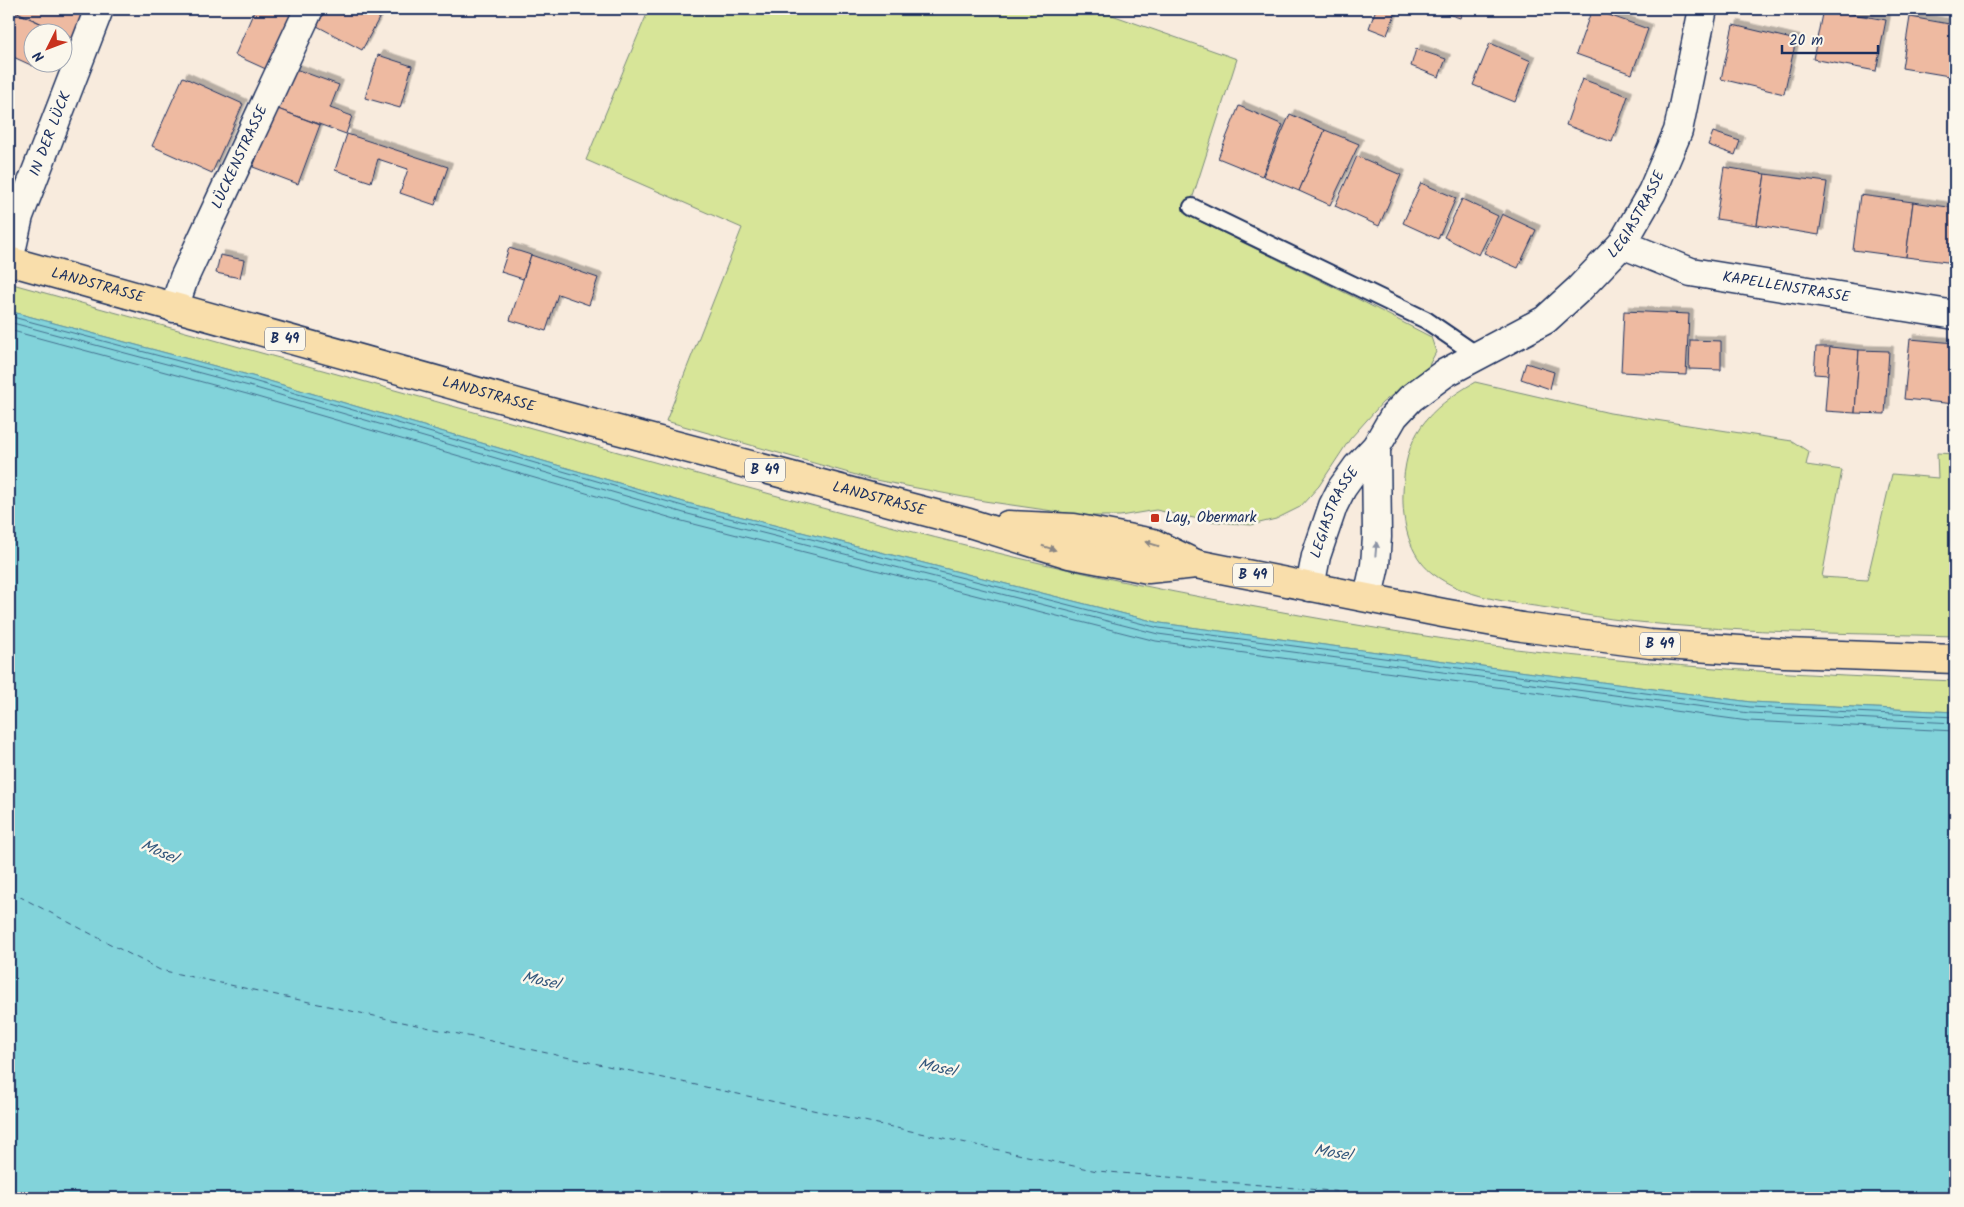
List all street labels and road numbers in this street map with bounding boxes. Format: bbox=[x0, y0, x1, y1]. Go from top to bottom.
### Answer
street label: IN DER LÜCK bbox=[23, 88, 78, 180]
street label: LÜCKENSTRASSE bbox=[206, 100, 275, 213]
street label: LEGIASTRASSE bbox=[1602, 166, 1672, 264]
street label: LANDSTRASSE bbox=[48, 261, 148, 310]
street label: KAPELLENSTRASSE bbox=[1721, 265, 1853, 310]
road number: B 49 bbox=[265, 328, 305, 350]
street label: LANDSTRASSE bbox=[439, 370, 539, 420]
road number: B 49 bbox=[745, 458, 785, 482]
street label: LEGIASTRASSE bbox=[1304, 461, 1366, 562]
street label: LANDSTRASSE bbox=[830, 475, 930, 523]
road number: B 49 bbox=[1233, 564, 1273, 586]
road number: B 49 bbox=[1640, 633, 1680, 656]

